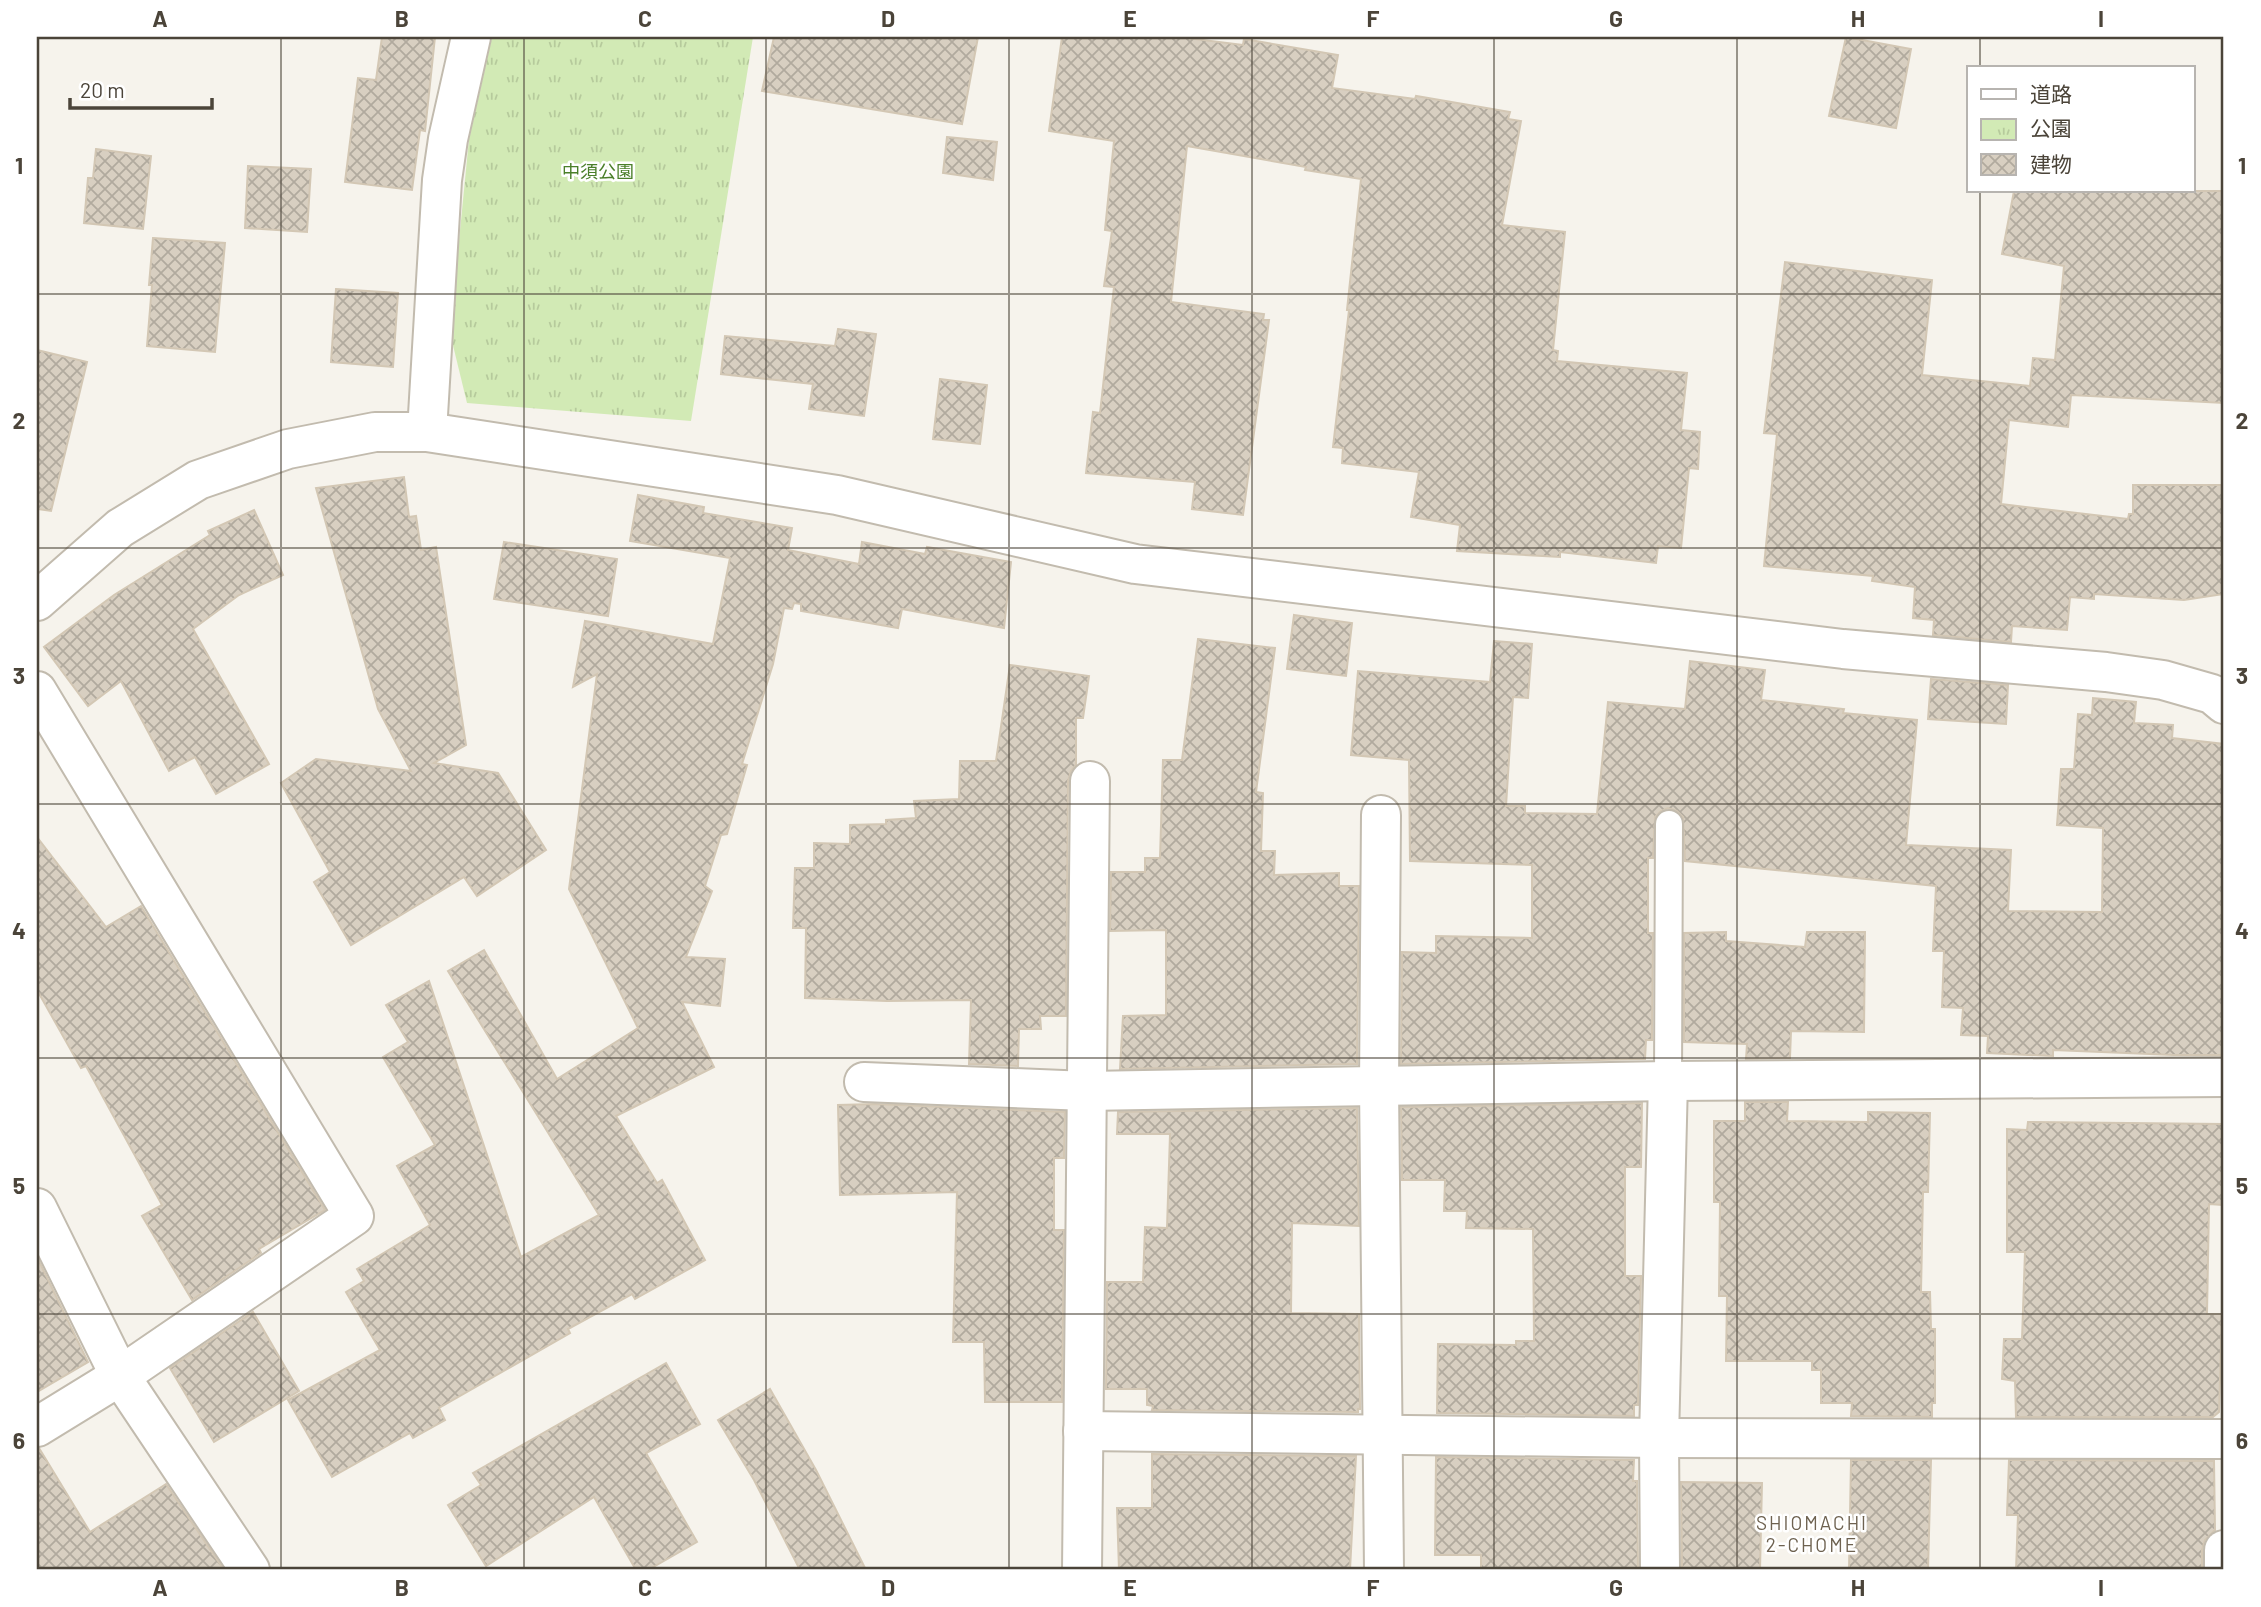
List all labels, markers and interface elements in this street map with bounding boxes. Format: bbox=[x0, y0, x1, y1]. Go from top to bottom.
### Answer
text: A bbox=[152, 4, 168, 32]
text: B bbox=[395, 4, 409, 32]
text: C bbox=[638, 4, 652, 32]
text: D bbox=[881, 4, 895, 32]
text: E bbox=[1123, 4, 1137, 32]
text: F bbox=[1367, 4, 1380, 32]
text: G bbox=[1609, 4, 1623, 32]
text: H bbox=[1851, 4, 1865, 32]
text: I bbox=[2098, 4, 2104, 32]
scale bar bbox=[70, 66, 212, 110]
legend bbox=[1967, 66, 2194, 192]
text: 20 m bbox=[80, 77, 125, 102]
text: 道路 bbox=[2030, 81, 2072, 106]
text: 公園 bbox=[2030, 115, 2072, 140]
text: 1 bbox=[15, 151, 23, 179]
text: 建物 bbox=[2030, 151, 2072, 176]
text: 1 bbox=[2238, 151, 2246, 179]
park label: 中須公園 bbox=[562, 160, 634, 182]
text: 2 bbox=[13, 406, 25, 434]
text: 2 bbox=[2236, 406, 2248, 434]
text: 3 bbox=[13, 661, 25, 689]
text: 3 bbox=[2236, 661, 2248, 689]
text: 4 bbox=[12, 916, 26, 944]
text: 4 bbox=[2235, 916, 2249, 944]
text: 5 bbox=[13, 1171, 25, 1199]
text: 5 bbox=[2236, 1171, 2248, 1199]
text: 6 bbox=[13, 1426, 25, 1454]
text: 6 bbox=[2236, 1426, 2248, 1454]
district label: SHIOMACHI 2-CHOME bbox=[1756, 1511, 1868, 1556]
text: A bbox=[152, 1573, 168, 1601]
text: B bbox=[395, 1573, 409, 1601]
text: C bbox=[638, 1573, 652, 1601]
text: D bbox=[881, 1573, 895, 1601]
text: E bbox=[1123, 1573, 1137, 1601]
text: F bbox=[1367, 1573, 1380, 1601]
text: G bbox=[1609, 1573, 1623, 1601]
text: H bbox=[1851, 1573, 1865, 1601]
text: I bbox=[2098, 1573, 2104, 1601]

